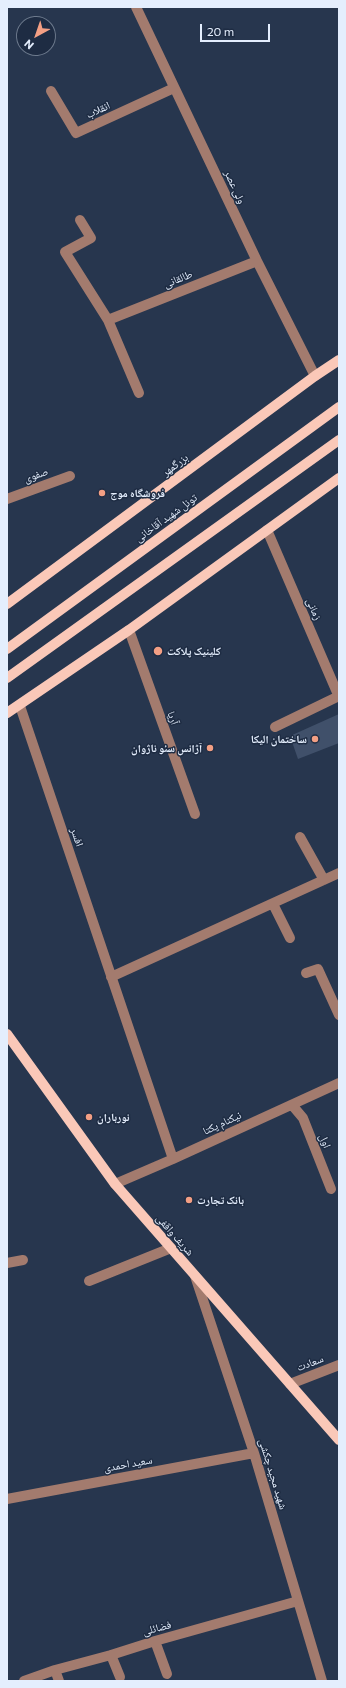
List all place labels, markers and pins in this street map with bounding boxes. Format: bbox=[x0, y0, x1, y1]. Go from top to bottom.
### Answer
place label: فروشگاه موج bbox=[110, 486, 165, 500]
marker: فروشگاه موج bbox=[97, 488, 107, 498]
place label: کلینیک پلاکت bbox=[167, 644, 221, 658]
marker: کلینیک پلاکت bbox=[152, 645, 164, 657]
place label: ساختمان الیکا bbox=[251, 732, 307, 746]
marker: ساختمان الیکا bbox=[310, 734, 320, 744]
place label: آژانس سئو ناژوان bbox=[131, 741, 202, 755]
marker: آژانس سئو ناژوان bbox=[205, 743, 215, 753]
place label: نورباران bbox=[97, 1110, 130, 1124]
marker: نورباران bbox=[84, 1112, 94, 1122]
place label: بانک تجارت bbox=[197, 1193, 244, 1207]
marker: بانک تجارت bbox=[184, 1195, 194, 1205]

